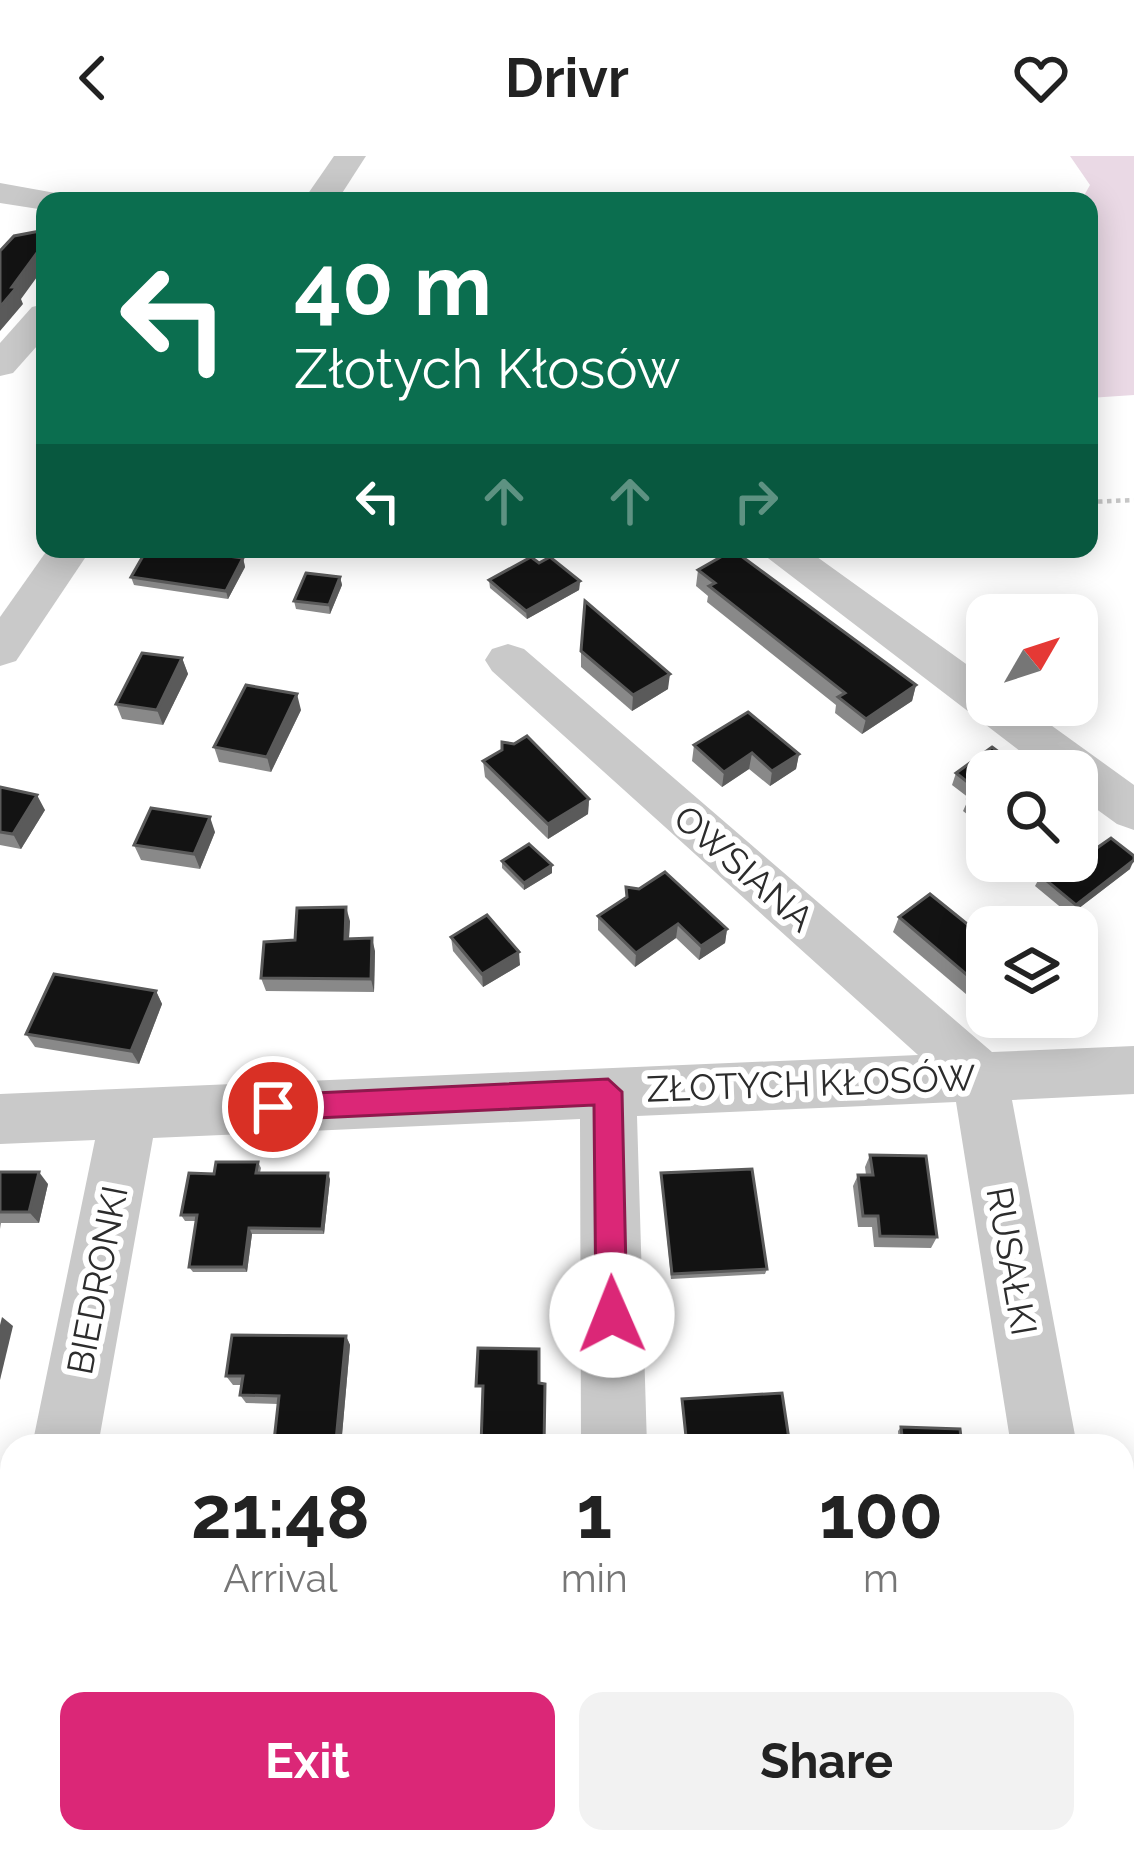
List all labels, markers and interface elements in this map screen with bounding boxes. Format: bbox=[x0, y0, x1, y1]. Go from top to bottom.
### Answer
icon: back bbox=[60, 45, 126, 111]
icon: heart bbox=[1008, 45, 1074, 111]
text: Drivr bbox=[505, 46, 629, 110]
text: 40 m bbox=[294, 236, 492, 335]
icon: left bbox=[96, 240, 252, 396]
text: Złotych Kłosów bbox=[294, 337, 680, 401]
icon: left bbox=[345, 468, 411, 534]
icon: ahead bbox=[471, 468, 537, 534]
icon: ahead bbox=[597, 468, 663, 534]
icon: right bbox=[723, 468, 789, 534]
north arrow bbox=[966, 594, 1098, 726]
map controls bbox=[966, 594, 1098, 1038]
button: search bbox=[966, 750, 1098, 882]
street label: OWSIANA bbox=[666, 796, 822, 940]
button: layers bbox=[966, 906, 1098, 1038]
pin bbox=[222, 1056, 324, 1158]
street label: ZŁOTYCH KŁOSÓW bbox=[646, 1056, 977, 1110]
icon: arrive bbox=[240, 1074, 306, 1140]
street label: BIEDRONKI bbox=[58, 1182, 136, 1378]
street label: RUSAŁKI bbox=[978, 1184, 1046, 1338]
position arrow bbox=[549, 1252, 675, 1378]
text: 21:48 bbox=[191, 1470, 370, 1555]
text: 1 bbox=[576, 1470, 612, 1555]
text: 100 bbox=[819, 1470, 943, 1555]
text: Arrival bbox=[223, 1555, 338, 1601]
text: min bbox=[561, 1555, 628, 1601]
text: m bbox=[863, 1555, 899, 1601]
button: Exit bbox=[60, 1692, 555, 1830]
button: Share bbox=[579, 1692, 1074, 1830]

